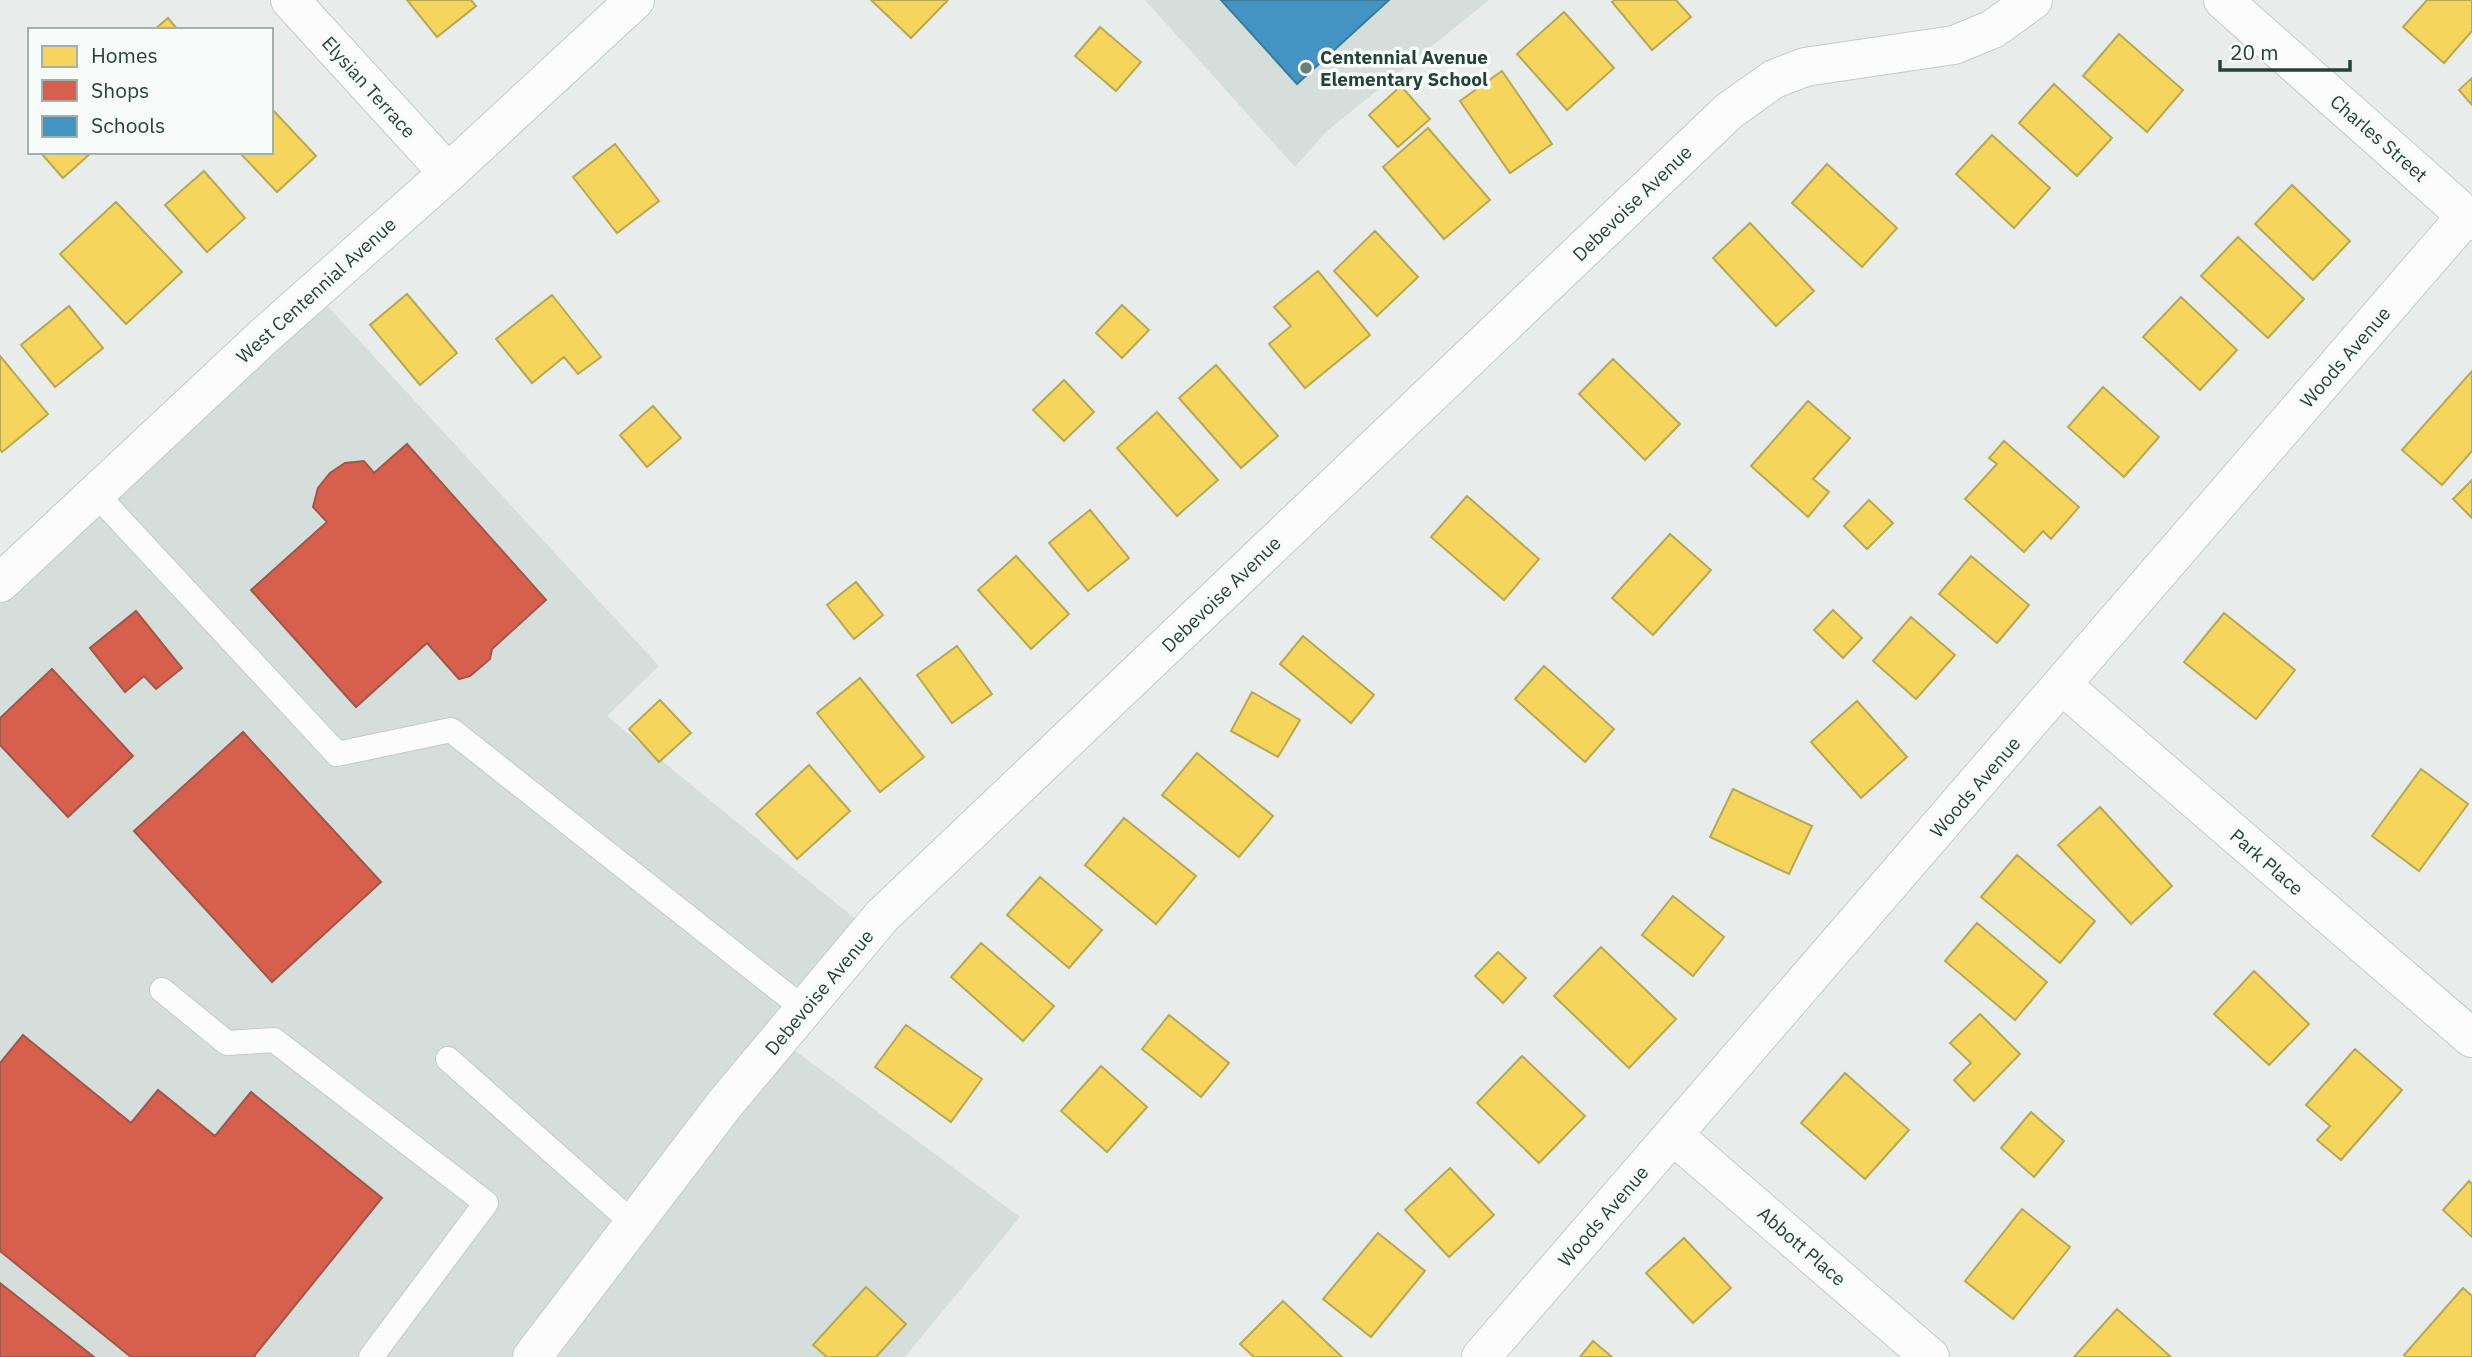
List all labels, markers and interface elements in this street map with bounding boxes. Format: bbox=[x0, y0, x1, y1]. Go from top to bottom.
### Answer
legend bbox=[28, 28, 273, 154]
scale bar bbox=[2220, 28, 2350, 72]
street label: Elysian Terrace bbox=[317, 31, 421, 143]
text: 20 m bbox=[2230, 38, 2279, 66]
text: Homes bbox=[91, 41, 158, 69]
place label: Centennial Avenue Elementary School bbox=[1320, 45, 1488, 91]
marker: Centennial Avenue Elementary School bbox=[1298, 60, 1314, 76]
text: Shops bbox=[91, 76, 149, 104]
street label: Charles Street bbox=[2325, 89, 2433, 187]
text: Schools bbox=[91, 111, 165, 139]
street label: Debevoise Avenue bbox=[1567, 140, 1697, 266]
street label: West Centennial Avenue bbox=[231, 212, 401, 368]
street label: Woods Avenue bbox=[2295, 302, 2395, 412]
street label: Debevoise Avenue bbox=[1156, 531, 1286, 657]
street label: Woods Avenue bbox=[1925, 732, 2025, 842]
street label: Park Place bbox=[2225, 824, 2309, 900]
street label: Debevoise Avenue bbox=[759, 924, 879, 1060]
street label: Woods Avenue bbox=[1553, 1161, 1653, 1271]
street label: Abbott Place bbox=[1753, 1201, 1851, 1291]

